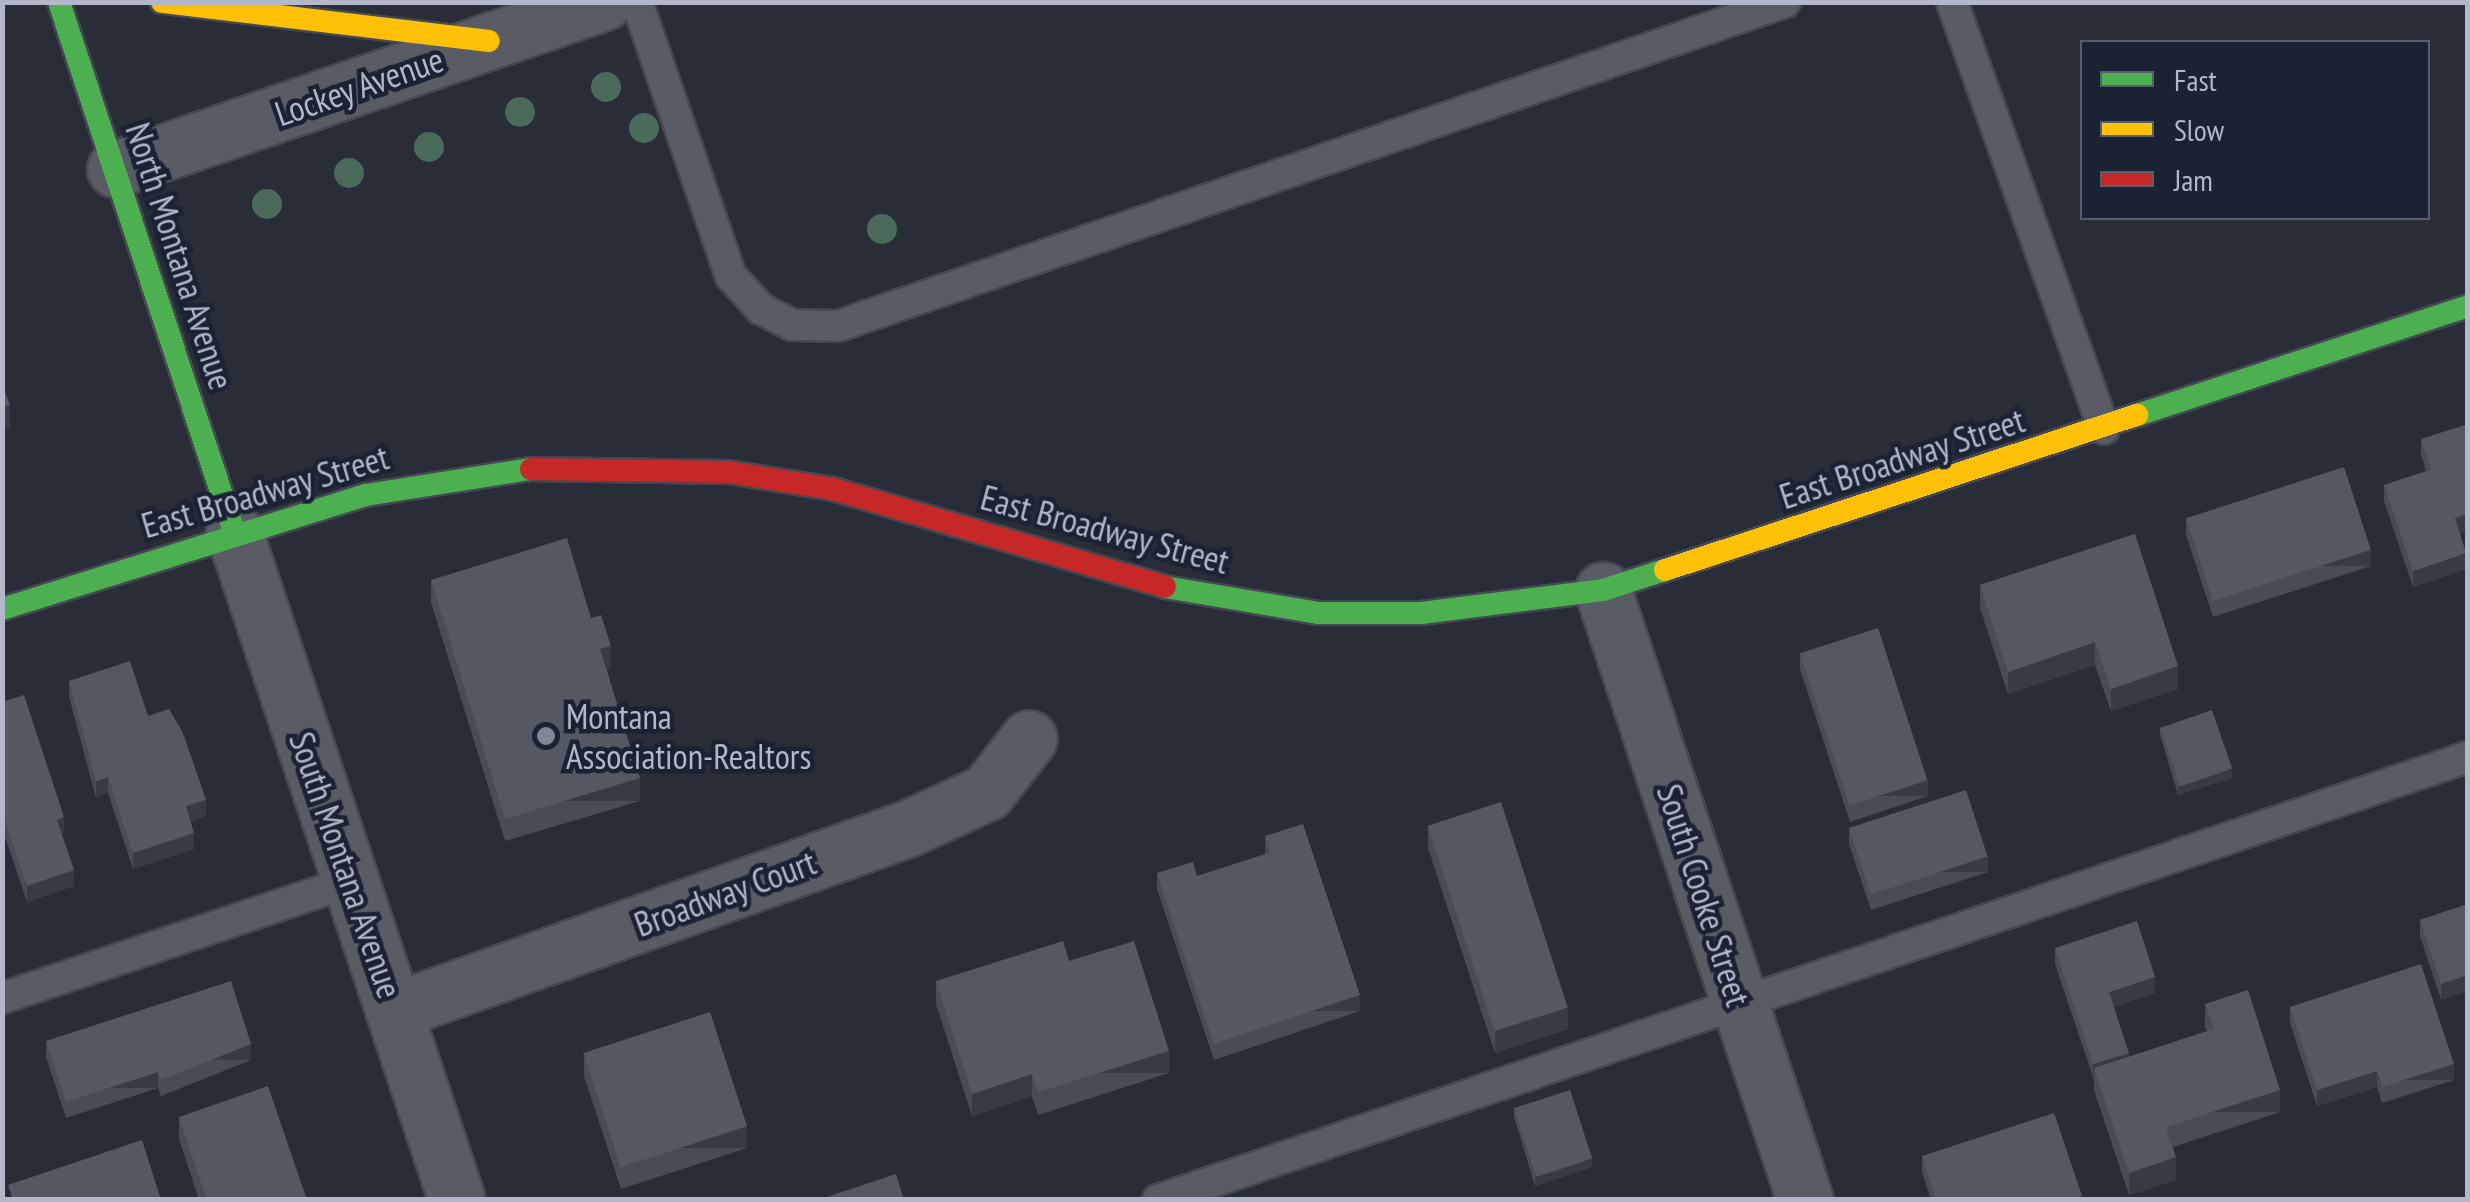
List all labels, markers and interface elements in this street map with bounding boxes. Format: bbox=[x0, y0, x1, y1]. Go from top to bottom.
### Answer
street label: Lockey Avenue bbox=[269, 37, 449, 135]
legend bbox=[2080, 40, 2430, 220]
text: Fast bbox=[2174, 60, 2217, 99]
text: Slow bbox=[2174, 110, 2224, 149]
street label: North Montana Avenue bbox=[117, 117, 243, 395]
text: Jam bbox=[2174, 160, 2213, 199]
street label: East Broadway Street bbox=[1774, 398, 2030, 518]
street label: East Broadway Street bbox=[136, 436, 394, 546]
street label: East Broadway Street bbox=[976, 476, 1234, 582]
place label: Montana Association-Realtors bbox=[566, 695, 811, 777]
marker: Montana Association-Realtors bbox=[535, 725, 557, 747]
street label: South Montana Avenue bbox=[281, 726, 411, 1004]
street label: South Cooke Street bbox=[1648, 779, 1760, 1011]
street label: Broadway Court bbox=[628, 841, 822, 945]

